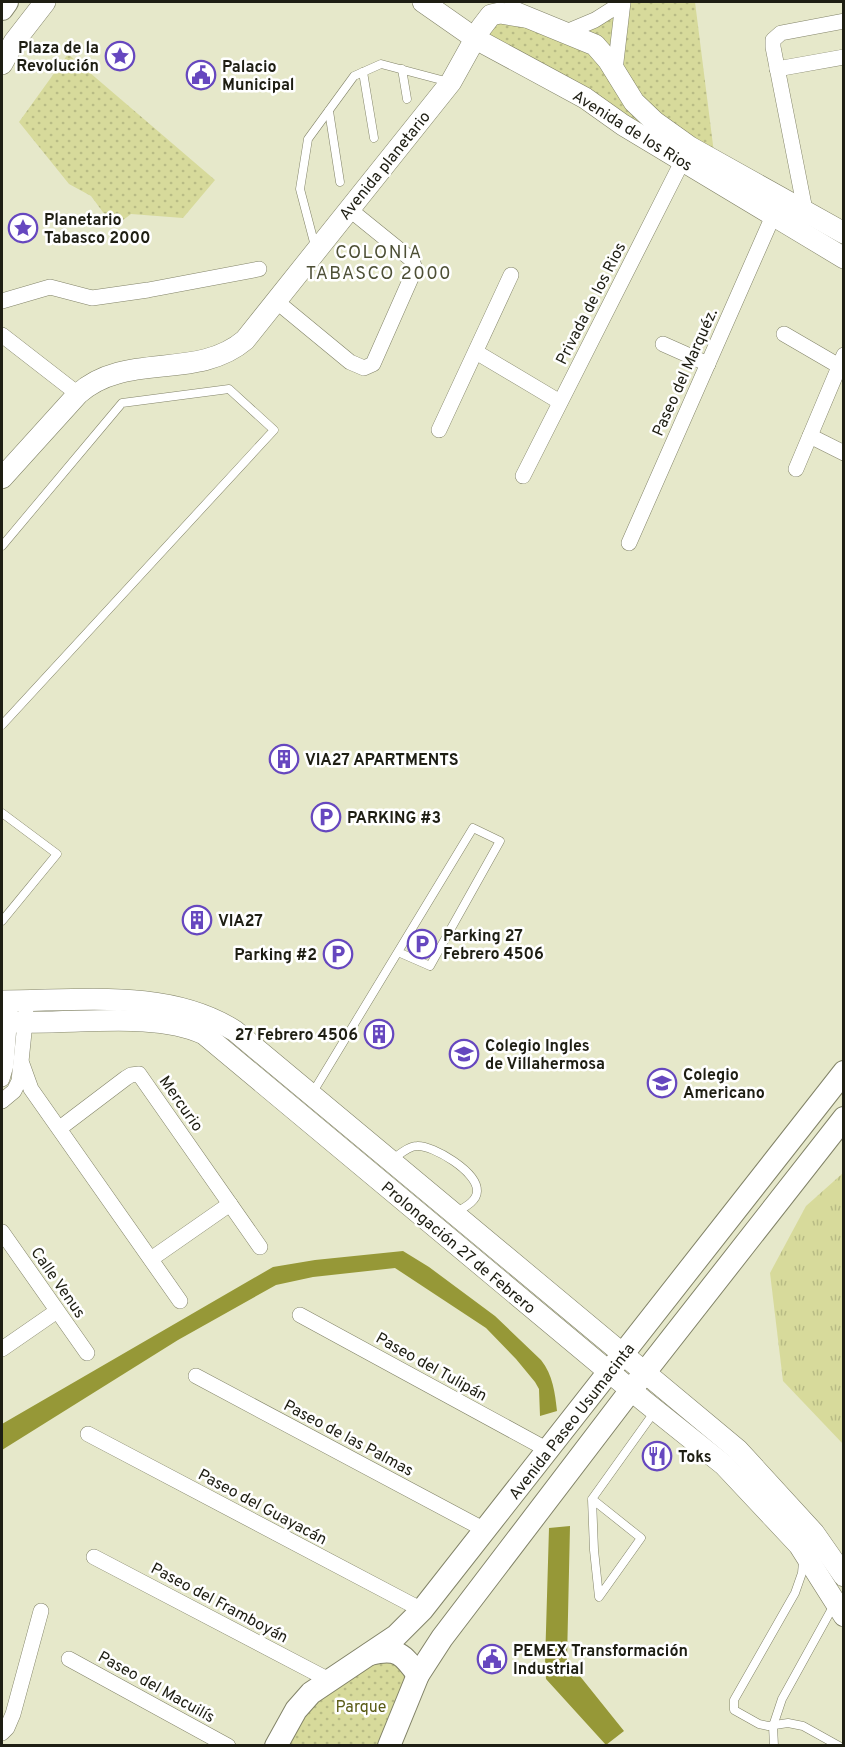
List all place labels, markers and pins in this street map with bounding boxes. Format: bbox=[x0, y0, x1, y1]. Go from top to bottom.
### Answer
place label: Plaza de la Revolución bbox=[16, 39, 99, 77]
place icon: Plaza de la Revolución bbox=[104, 40, 136, 72]
place label: Palacio Municipal bbox=[222, 58, 295, 96]
public building icon: Palacio Municipal bbox=[185, 59, 217, 91]
place label: Planetario Tabasco 2000 bbox=[44, 211, 151, 249]
place icon: Planetario Tabasco 2000 bbox=[7, 212, 39, 244]
building icon: VIA27 APARTMENTS bbox=[268, 743, 300, 775]
place label: VIA27 APARTMENTS bbox=[305, 751, 459, 771]
parking icon: PARKING #3 bbox=[310, 801, 342, 833]
place label: PARKING #3 bbox=[347, 809, 441, 829]
building icon: VIA27 bbox=[181, 904, 213, 936]
place label: VIA27 bbox=[218, 912, 263, 932]
place label: Parking 27 Febrero 4506 bbox=[443, 927, 544, 965]
parking icon: Parking 27 Febrero 4506 bbox=[406, 928, 438, 960]
parking icon: Parking #2 bbox=[322, 938, 354, 970]
place label: Parking #2 bbox=[234, 946, 317, 966]
building icon: 27 Febrero 4506 bbox=[363, 1018, 395, 1050]
place label: 27 Febrero 4506 bbox=[235, 1026, 358, 1046]
place label: Colegio Ingles de Villahermosa bbox=[485, 1037, 605, 1075]
school or university icon: Colegio Ingles de Villahermosa bbox=[448, 1038, 480, 1070]
place label: Colegio Americano bbox=[683, 1066, 765, 1104]
school or university icon: Colegio Americano bbox=[646, 1067, 678, 1099]
restaurant icon: Toks bbox=[641, 1440, 673, 1472]
place label: Toks bbox=[678, 1448, 712, 1468]
place label: PEMEX Transformación Industrial bbox=[513, 1642, 688, 1680]
public building icon: PEMEX Transformación Industrial bbox=[476, 1643, 508, 1675]

